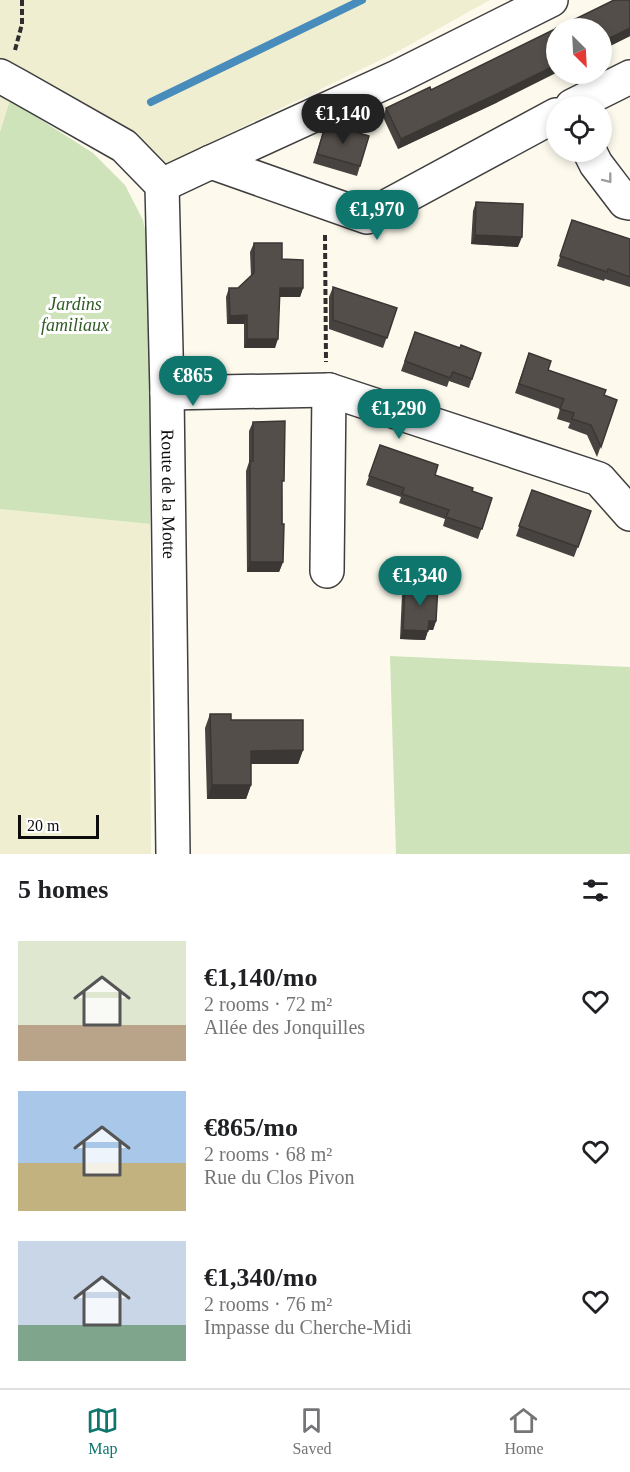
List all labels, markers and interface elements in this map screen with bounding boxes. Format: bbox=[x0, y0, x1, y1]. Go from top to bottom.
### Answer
north arrow bbox=[546, 18, 612, 84]
map controls bbox=[546, 18, 612, 162]
pin: €1,140 bbox=[294, 94, 392, 145]
button: locate bbox=[546, 96, 612, 162]
text: €1,140 bbox=[316, 102, 371, 124]
one-way arrow bbox=[600, 173, 611, 184]
pin: €1,970 bbox=[328, 190, 426, 241]
text: €1,970 bbox=[350, 198, 405, 220]
park label: Jardins familiaux bbox=[41, 294, 109, 335]
pin: €865 bbox=[157, 356, 229, 407]
text: €865 bbox=[173, 364, 213, 386]
pin: €1,290 bbox=[350, 389, 448, 440]
text: €1,290 bbox=[372, 397, 427, 419]
street label: Route de la Motte bbox=[157, 429, 179, 559]
pin: €1,340 bbox=[371, 556, 469, 607]
text: €1,340 bbox=[393, 564, 448, 586]
scale bar bbox=[18, 812, 99, 840]
text: 20 m bbox=[27, 817, 59, 834]
icon: filters bbox=[579, 874, 612, 907]
text: 5 homes bbox=[18, 875, 108, 904]
text: €1,140/mo bbox=[204, 963, 317, 992]
icon: home bbox=[66, 965, 138, 1037]
icon: heart bbox=[579, 985, 612, 1018]
text: 2 rooms · 72 m² bbox=[204, 993, 332, 1015]
text: Allée des Jonquilles bbox=[204, 1016, 365, 1038]
text: €865/mo bbox=[204, 1113, 298, 1142]
icon: home bbox=[66, 1115, 138, 1187]
icon: heart bbox=[579, 1135, 612, 1168]
text: 2 rooms · 68 m² bbox=[204, 1143, 332, 1165]
text: Rue du Clos Pivon bbox=[204, 1166, 355, 1188]
text: €1,340/mo bbox=[204, 1263, 317, 1292]
icon: home bbox=[66, 1265, 138, 1337]
icon: heart bbox=[579, 1285, 612, 1318]
text: 2 rooms · 76 m² bbox=[204, 1293, 332, 1315]
text: Impasse du Cherche-Midi bbox=[204, 1316, 412, 1338]
tab: Map bbox=[86, 1404, 119, 1458]
tab: Saved bbox=[292, 1404, 331, 1458]
tab: Home bbox=[504, 1404, 544, 1458]

